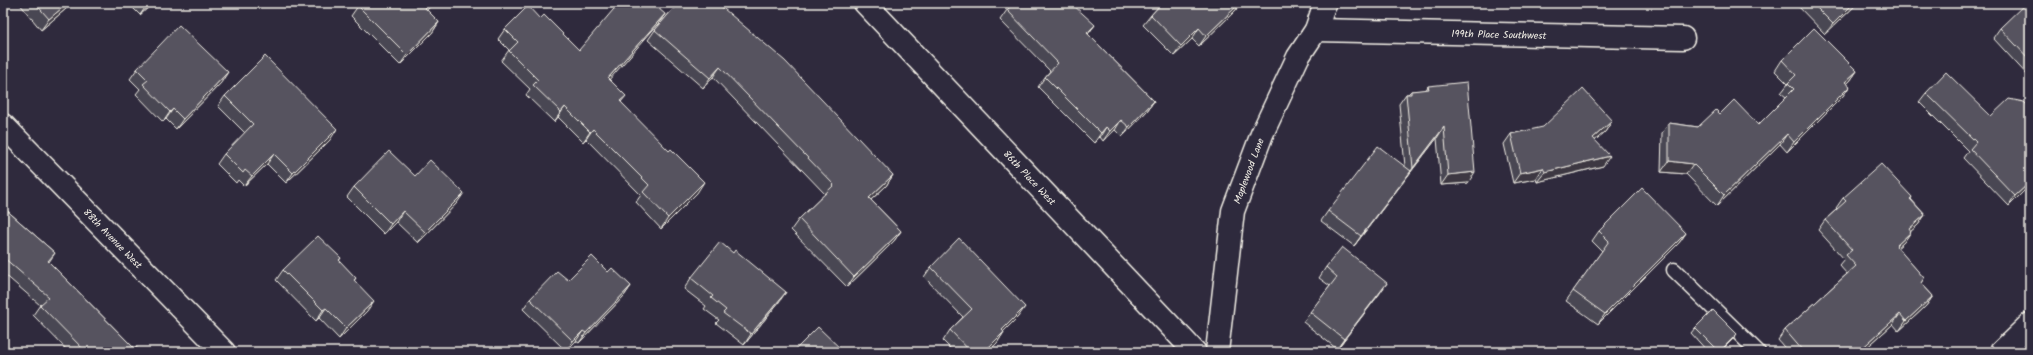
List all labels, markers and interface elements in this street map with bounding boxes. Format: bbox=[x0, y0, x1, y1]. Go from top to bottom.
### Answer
street label: 199th Place Southwest bbox=[1451, 26, 1547, 44]
street label: Maplewood Lane bbox=[1229, 135, 1269, 206]
street label: 86th Place West bbox=[999, 147, 1059, 209]
street label: 88th Avenue West bbox=[79, 205, 146, 273]

